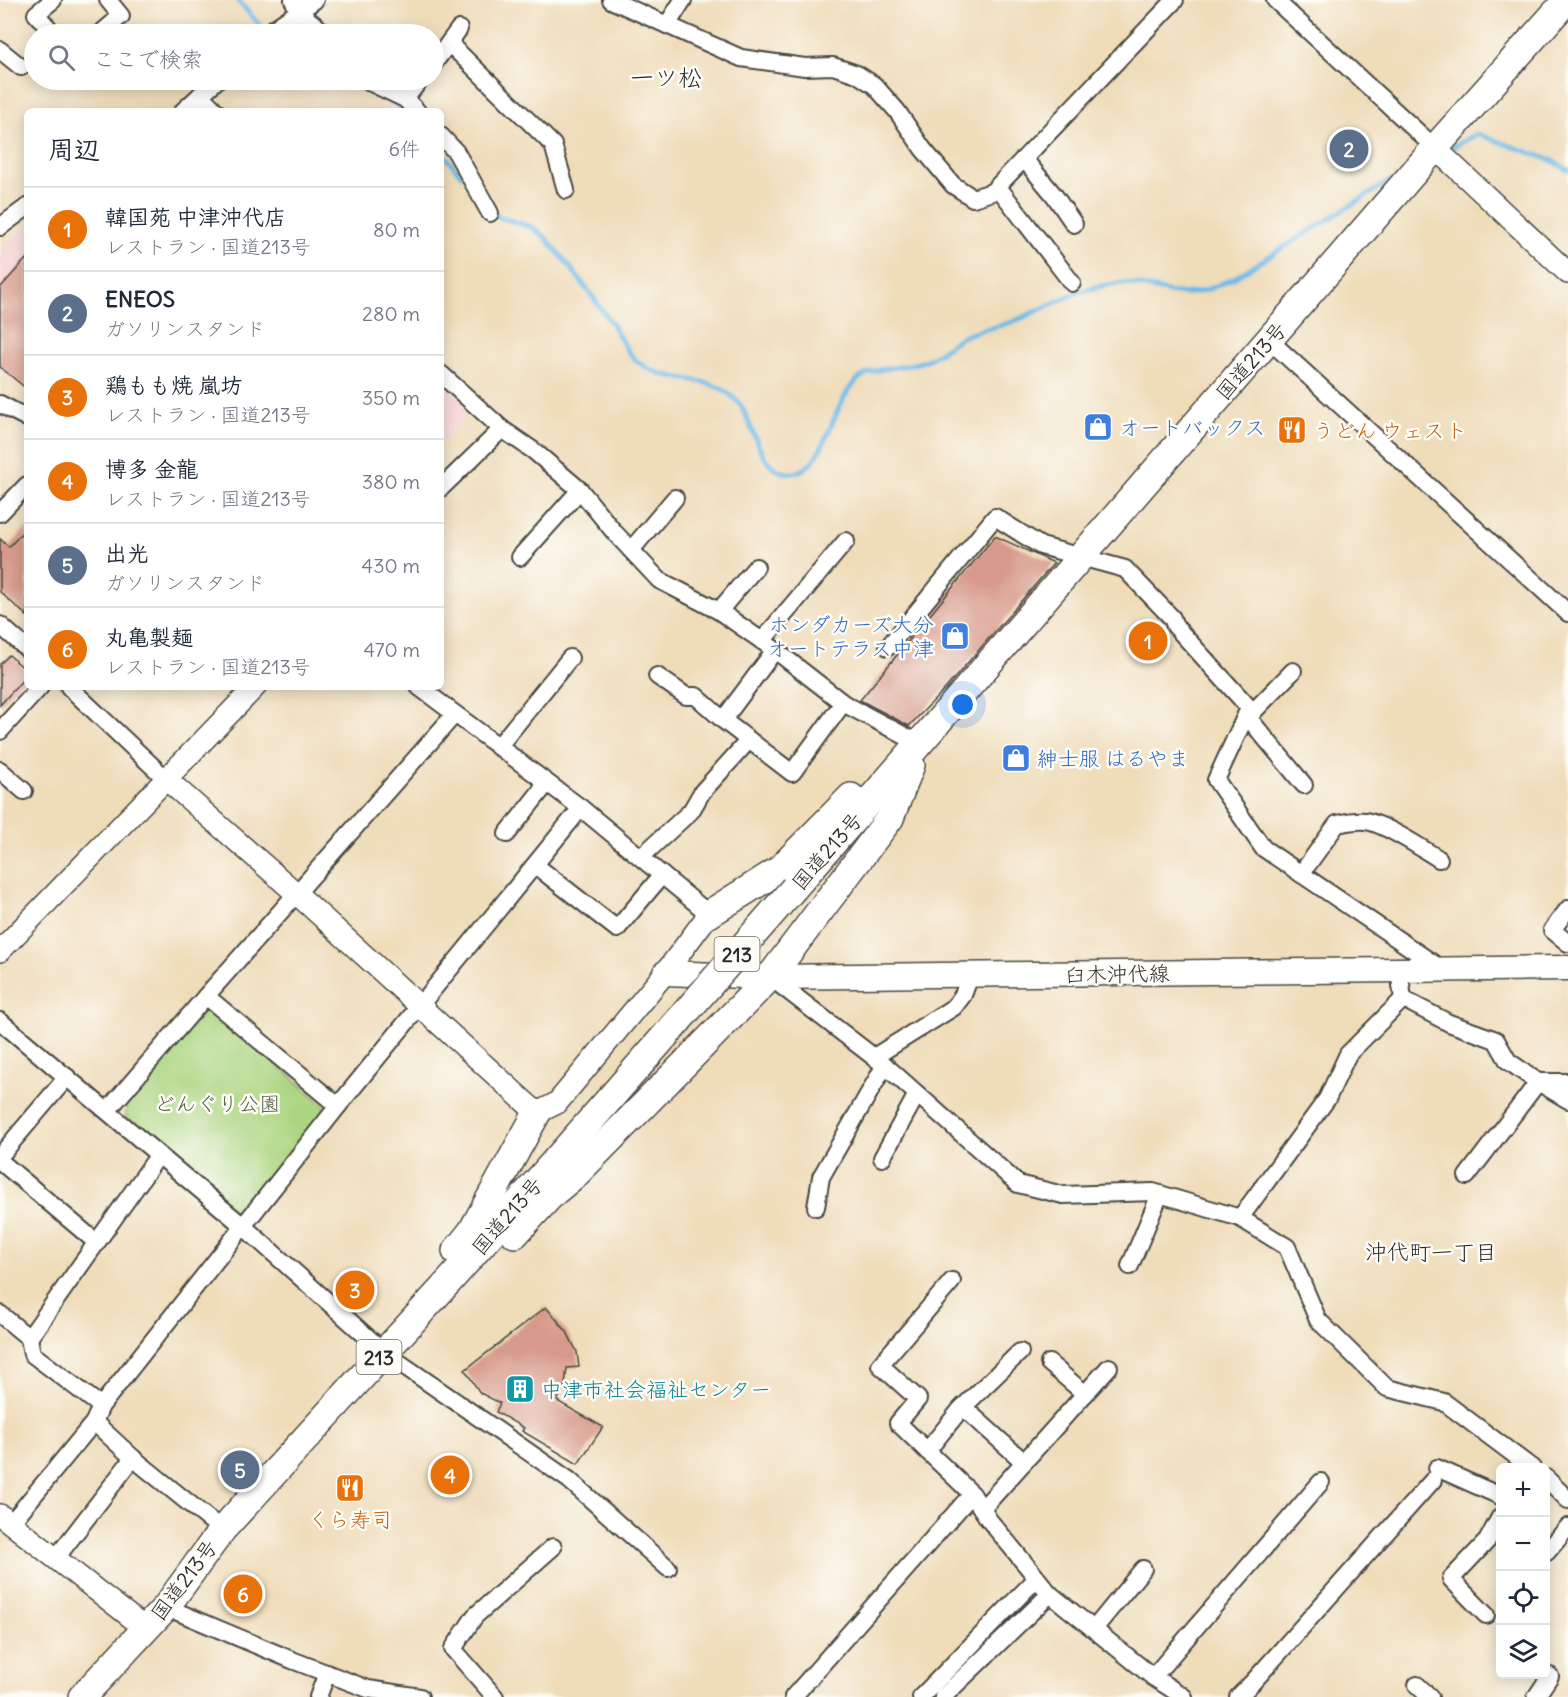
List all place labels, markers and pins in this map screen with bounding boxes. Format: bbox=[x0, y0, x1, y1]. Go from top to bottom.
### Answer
pin: 2 bbox=[1330, 126, 1368, 172]
shop icon: オートバックス bbox=[1082, 411, 1114, 443]
place label: オートバックス bbox=[1119, 414, 1266, 441]
restaurant icon: うどん ウェスト bbox=[1276, 414, 1308, 446]
place label: うどん ウェスト bbox=[1313, 417, 1467, 444]
place label: ホンダカーズ大分 オートテラス中津 bbox=[767, 611, 934, 662]
pin: 1 bbox=[1128, 618, 1168, 664]
shop icon: ホンダカーズ大分 オートテラス中津 bbox=[939, 620, 971, 652]
shop icon: 紳士服 はるやま bbox=[1000, 742, 1032, 774]
place label: 紳士服 はるやま bbox=[1037, 745, 1189, 772]
pin: 3 bbox=[336, 1268, 374, 1312]
building icon: 中津市社会福祉センター bbox=[504, 1373, 536, 1405]
place label: 中津市社会福祉センター bbox=[541, 1376, 771, 1403]
pin: 5 bbox=[220, 1448, 260, 1492]
pin: 4 bbox=[430, 1452, 470, 1498]
restaurant icon: くら寿司 bbox=[334, 1472, 366, 1504]
place label: くら寿司 bbox=[308, 1506, 392, 1533]
pin: 6 bbox=[224, 1572, 262, 1616]

